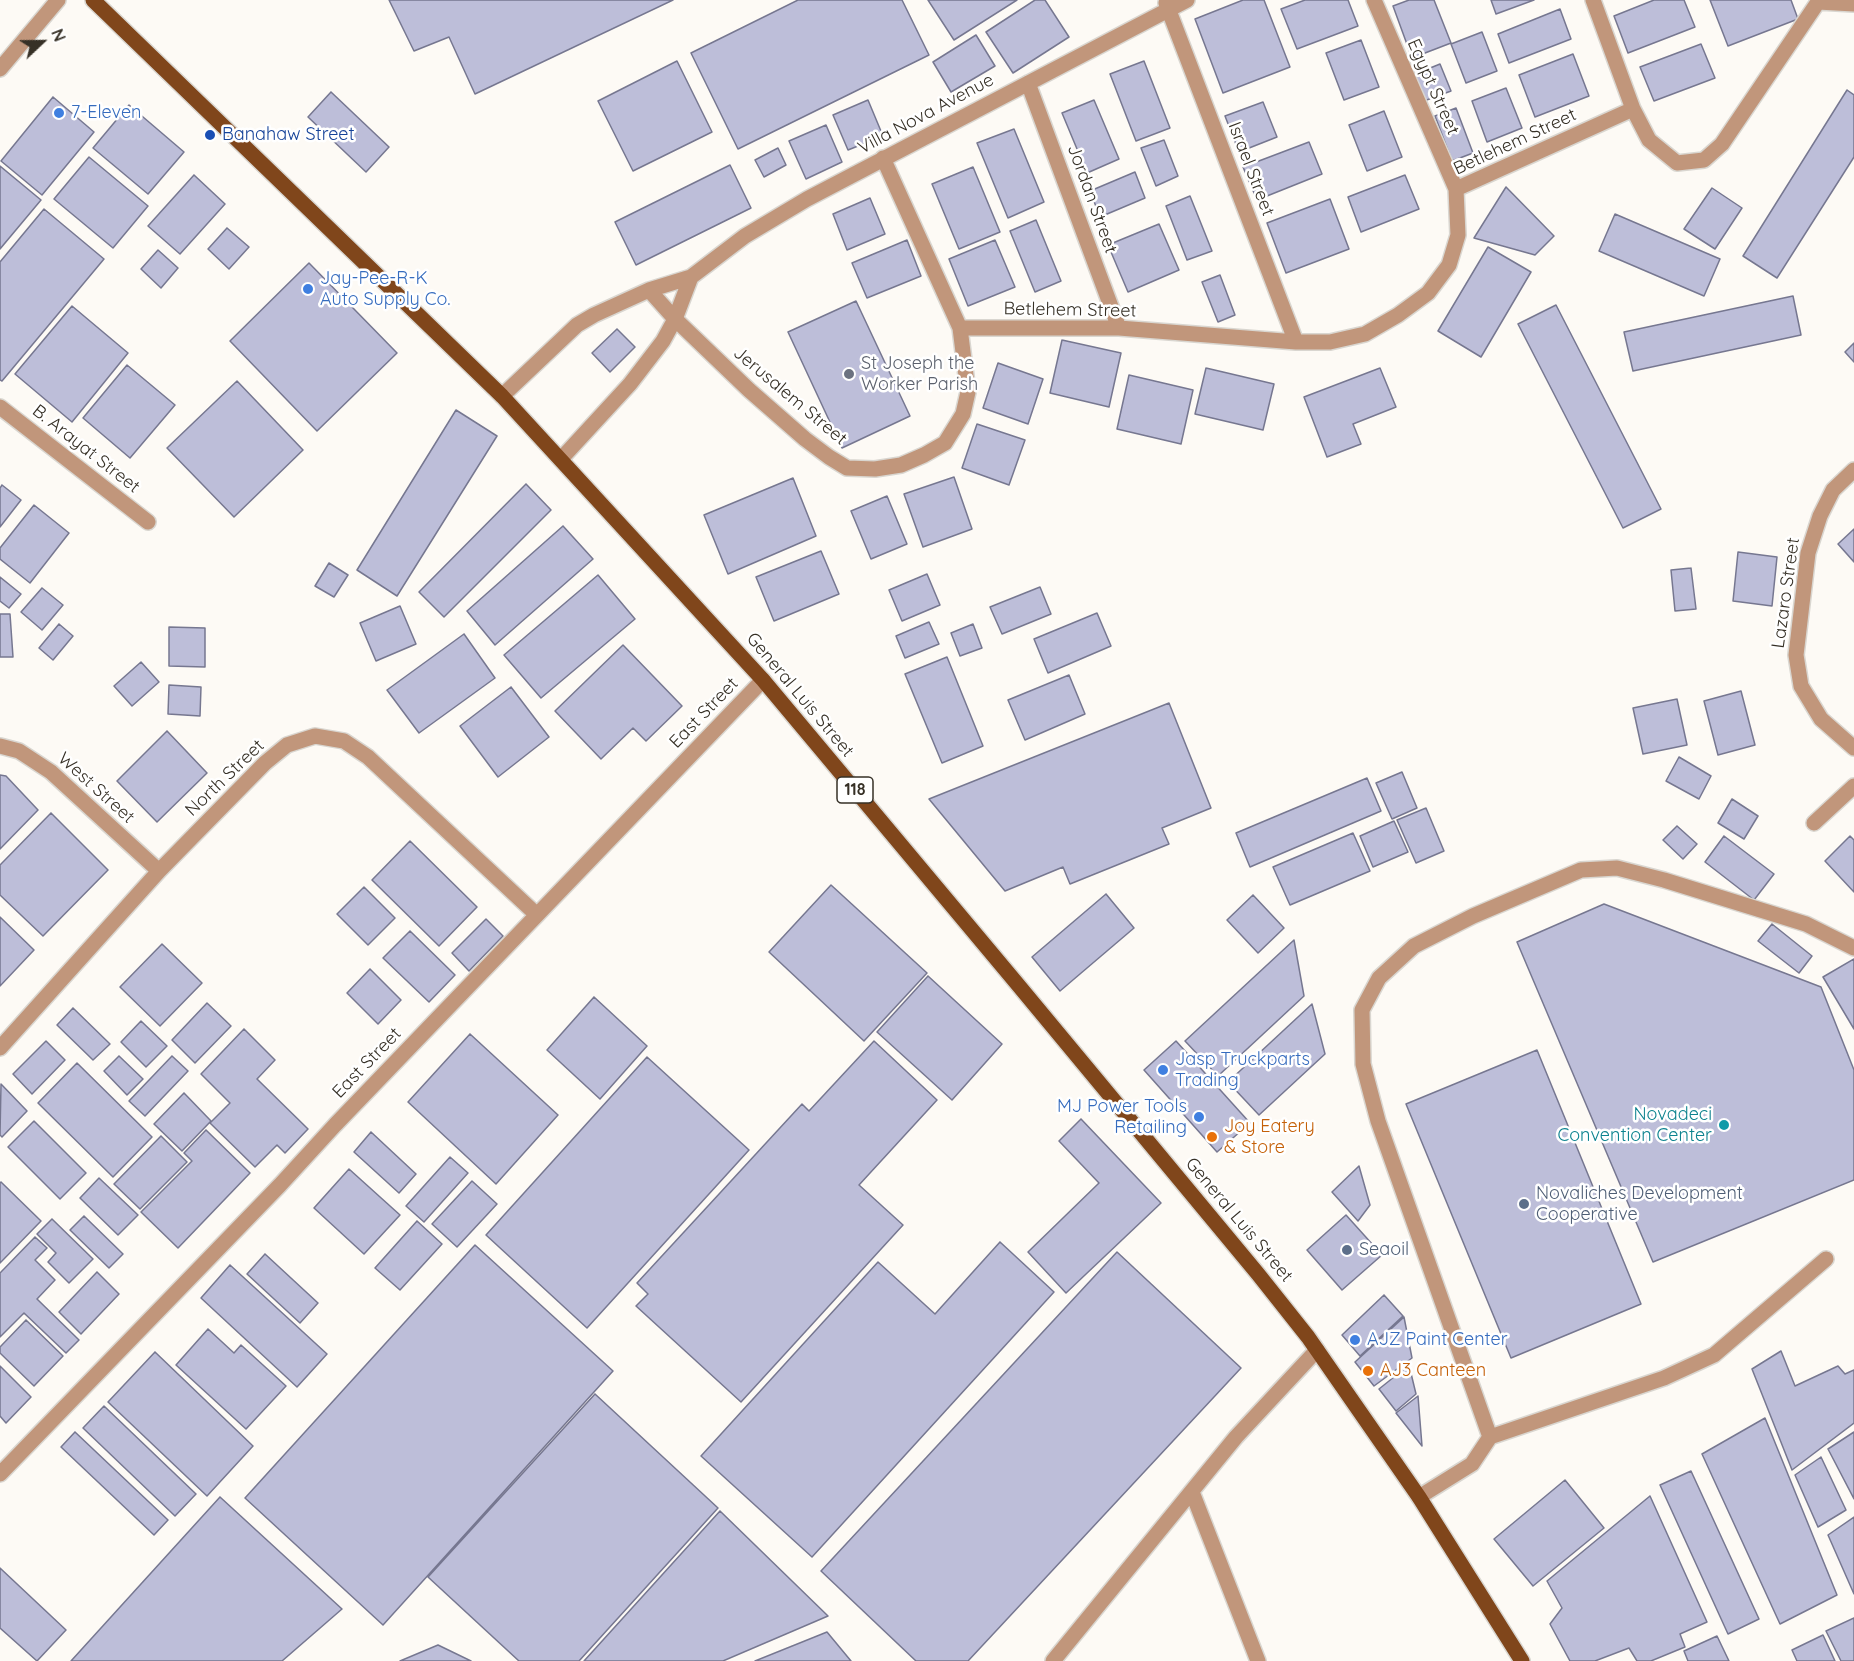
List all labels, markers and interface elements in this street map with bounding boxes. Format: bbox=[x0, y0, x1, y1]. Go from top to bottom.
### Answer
north arrow bbox=[12, 12, 72, 72]
text: N bbox=[47, 26, 70, 44]
street label: Egypt Street bbox=[1402, 36, 1464, 138]
street label: Villa Nova Avenue bbox=[854, 69, 998, 159]
place label: 7-Eleven bbox=[71, 102, 142, 124]
street label: Betlehem Street bbox=[1450, 104, 1580, 180]
marker: 7-Eleven bbox=[52, 106, 66, 120]
street label: Israel Street bbox=[1223, 119, 1279, 219]
place label: Banahaw Street bbox=[222, 124, 355, 146]
marker: Banahaw Street bbox=[203, 128, 217, 142]
street label: Jordan Street bbox=[1062, 142, 1122, 256]
place label: Jay-Pee-R-K Auto Supply Co. bbox=[320, 268, 451, 310]
marker: Jay-Pee-R-K Auto Supply Co. bbox=[301, 282, 315, 296]
street label: Betlehem Street bbox=[1003, 298, 1137, 322]
street label: Jerusalem Street bbox=[729, 342, 851, 450]
place label: St Joseph the Worker Parish bbox=[861, 353, 978, 395]
marker: St Joseph the Worker Parish bbox=[842, 367, 856, 381]
street label: B. Arayat Street bbox=[28, 400, 144, 498]
street label: Lazaro Street bbox=[1768, 536, 1804, 650]
street label: General Luis Street bbox=[742, 628, 858, 762]
street label: East Street bbox=[665, 673, 743, 753]
street label: North Street bbox=[181, 735, 269, 821]
street label: West Street bbox=[53, 748, 139, 828]
road number: 118 bbox=[837, 777, 873, 803]
street label: East Street bbox=[328, 1023, 406, 1103]
place label: Jasp Truckparts Trading bbox=[1175, 1049, 1310, 1092]
marker: Jasp Truckparts Trading bbox=[1156, 1063, 1170, 1077]
place label: MJ Power Tools Retailing bbox=[1057, 1096, 1187, 1138]
place label: Novadeci Convention Center bbox=[1557, 1104, 1712, 1146]
marker: MJ Power Tools Retailing bbox=[1192, 1110, 1206, 1124]
place label: Joy Eatery & Store bbox=[1224, 1116, 1315, 1158]
marker: Novadeci Convention Center bbox=[1717, 1118, 1731, 1132]
marker: Joy Eatery & Store bbox=[1205, 1130, 1219, 1144]
street label: General Luis Street bbox=[1181, 1153, 1297, 1287]
place label: Novaliches Development Cooperative bbox=[1536, 1183, 1743, 1226]
marker: Novaliches Development Cooperative bbox=[1517, 1197, 1531, 1211]
place label: Seaoil bbox=[1359, 1239, 1409, 1261]
marker: Seaoil bbox=[1340, 1243, 1354, 1257]
place label: AJZ Paint Center bbox=[1367, 1329, 1508, 1351]
marker: AJZ Paint Center bbox=[1348, 1333, 1362, 1347]
place label: AJ3 Canteen bbox=[1380, 1360, 1486, 1382]
marker: AJ3 Canteen bbox=[1361, 1364, 1375, 1378]

